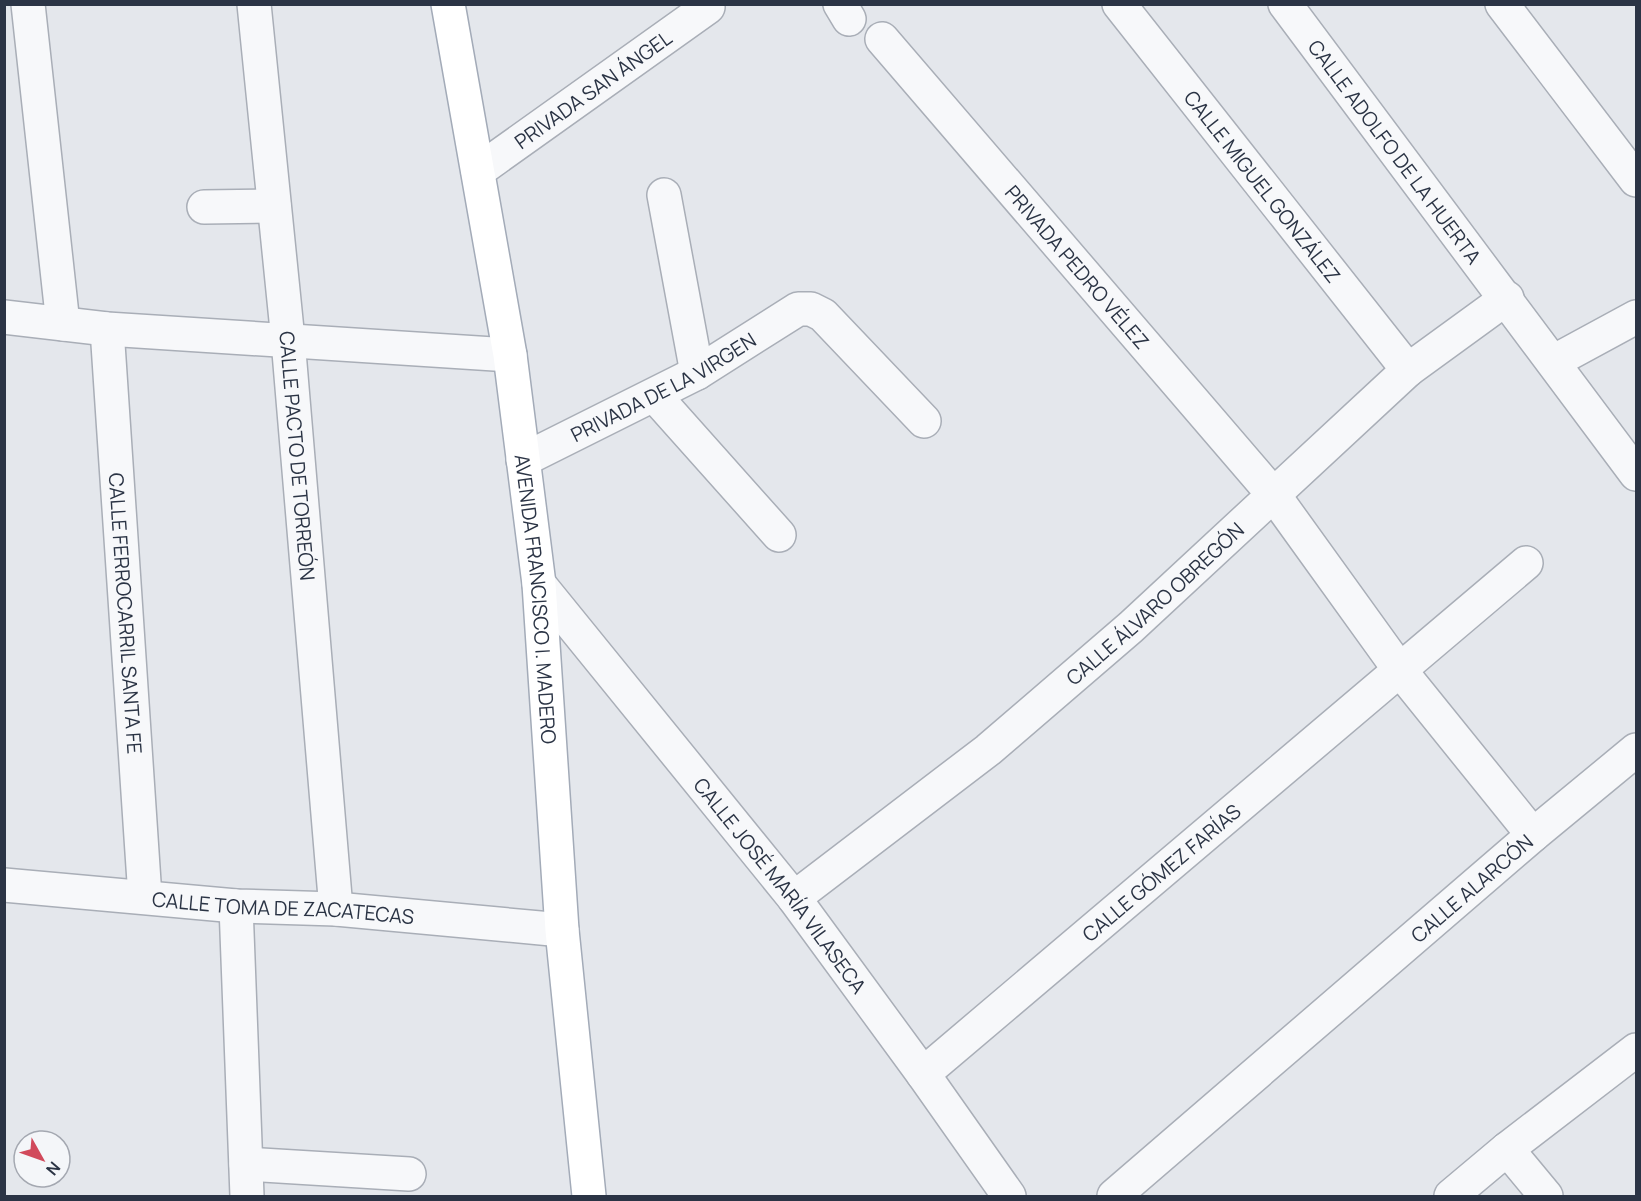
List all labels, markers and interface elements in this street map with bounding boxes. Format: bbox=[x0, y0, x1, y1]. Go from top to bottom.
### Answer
street label: PRIVADA SAN ÁNGEL bbox=[509, 24, 677, 154]
street label: CALLE ADOLFO DE LA HUERTA bbox=[1302, 34, 1488, 269]
street label: CALLE MIGUEL GONZÁLEZ bbox=[1178, 84, 1347, 288]
street label: PRIVADA PEDRO VÉLEZ bbox=[1000, 179, 1156, 354]
street label: PRIVADA DE LA VIRGEN bbox=[566, 326, 761, 448]
street label: CALLE PACTO DE TORREÓN bbox=[274, 330, 322, 582]
street label: AVENIDA FRANCISCO I. MADERO bbox=[509, 452, 563, 745]
street label: CALLE FERROCARRIL SANTA FE bbox=[103, 472, 149, 755]
street label: CALLE ÁLVARO OBREGÓN bbox=[1060, 516, 1249, 691]
street label: CALLE JOSÉ MARÍA VILASECA bbox=[688, 772, 873, 999]
street label: CALLE GÓMEZ FARÍAS bbox=[1076, 797, 1246, 947]
street label: CALLE ALARCÓN bbox=[1405, 828, 1538, 948]
street label: CALLE TOMA DE ZACATECAS bbox=[151, 885, 415, 930]
north arrow bbox=[12, 1129, 72, 1189]
text: N bbox=[41, 1157, 66, 1180]

